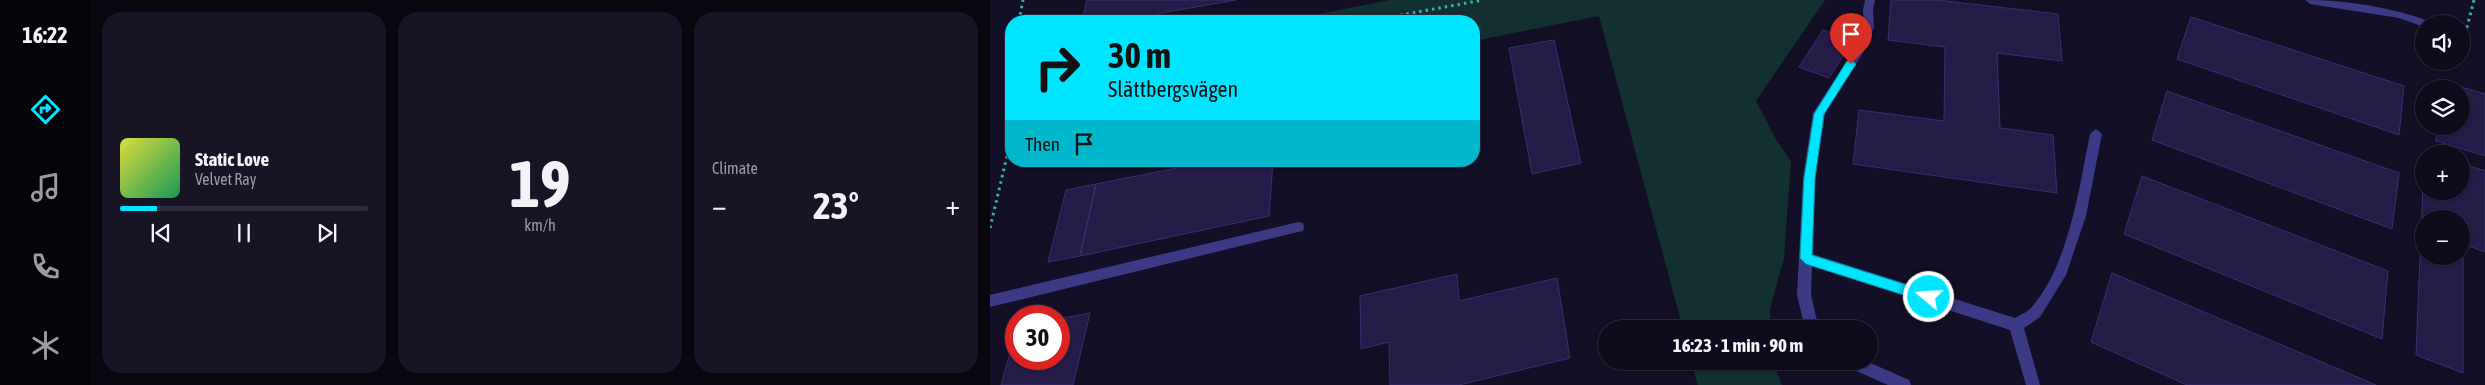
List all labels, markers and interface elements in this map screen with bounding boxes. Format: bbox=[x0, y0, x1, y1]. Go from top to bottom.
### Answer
pin bbox=[1830, 13, 1872, 64]
map controls bbox=[2415, 15, 2470, 265]
button: sound bbox=[2415, 15, 2470, 70]
icon: arrive bbox=[1837, 20, 1865, 48]
text: 16:22 bbox=[22, 22, 68, 48]
icon: right bbox=[1025, 35, 1090, 100]
text: 30 m bbox=[1108, 35, 1171, 75]
text: Slättbergsvägen bbox=[1108, 76, 1238, 102]
button: layers bbox=[2415, 80, 2470, 135]
icon: directions bbox=[28, 92, 63, 127]
icon: arrive bbox=[1070, 130, 1098, 158]
text: Then bbox=[1025, 133, 1060, 155]
button: + bbox=[2415, 145, 2470, 200]
text: 19 bbox=[509, 146, 571, 221]
text: Static Love bbox=[195, 148, 269, 170]
text: Climate bbox=[712, 159, 758, 177]
icon: music bbox=[28, 170, 63, 205]
text: Velvet Ray bbox=[195, 170, 256, 188]
text: 23° bbox=[813, 184, 859, 227]
text: − bbox=[712, 189, 727, 221]
text: + bbox=[945, 189, 960, 221]
button: − bbox=[2415, 210, 2470, 265]
text: km/h bbox=[524, 216, 556, 234]
icon: previous bbox=[147, 219, 175, 247]
icon: pause bbox=[230, 219, 258, 247]
icon: next bbox=[313, 219, 341, 247]
icon: phone bbox=[28, 249, 63, 284]
position arrow bbox=[1902, 270, 1954, 322]
speed limit sign: 30 bbox=[1005, 305, 1070, 370]
icon: climate bbox=[28, 328, 63, 363]
text: 16:23 · 1 min · 90 m bbox=[1673, 334, 1803, 356]

